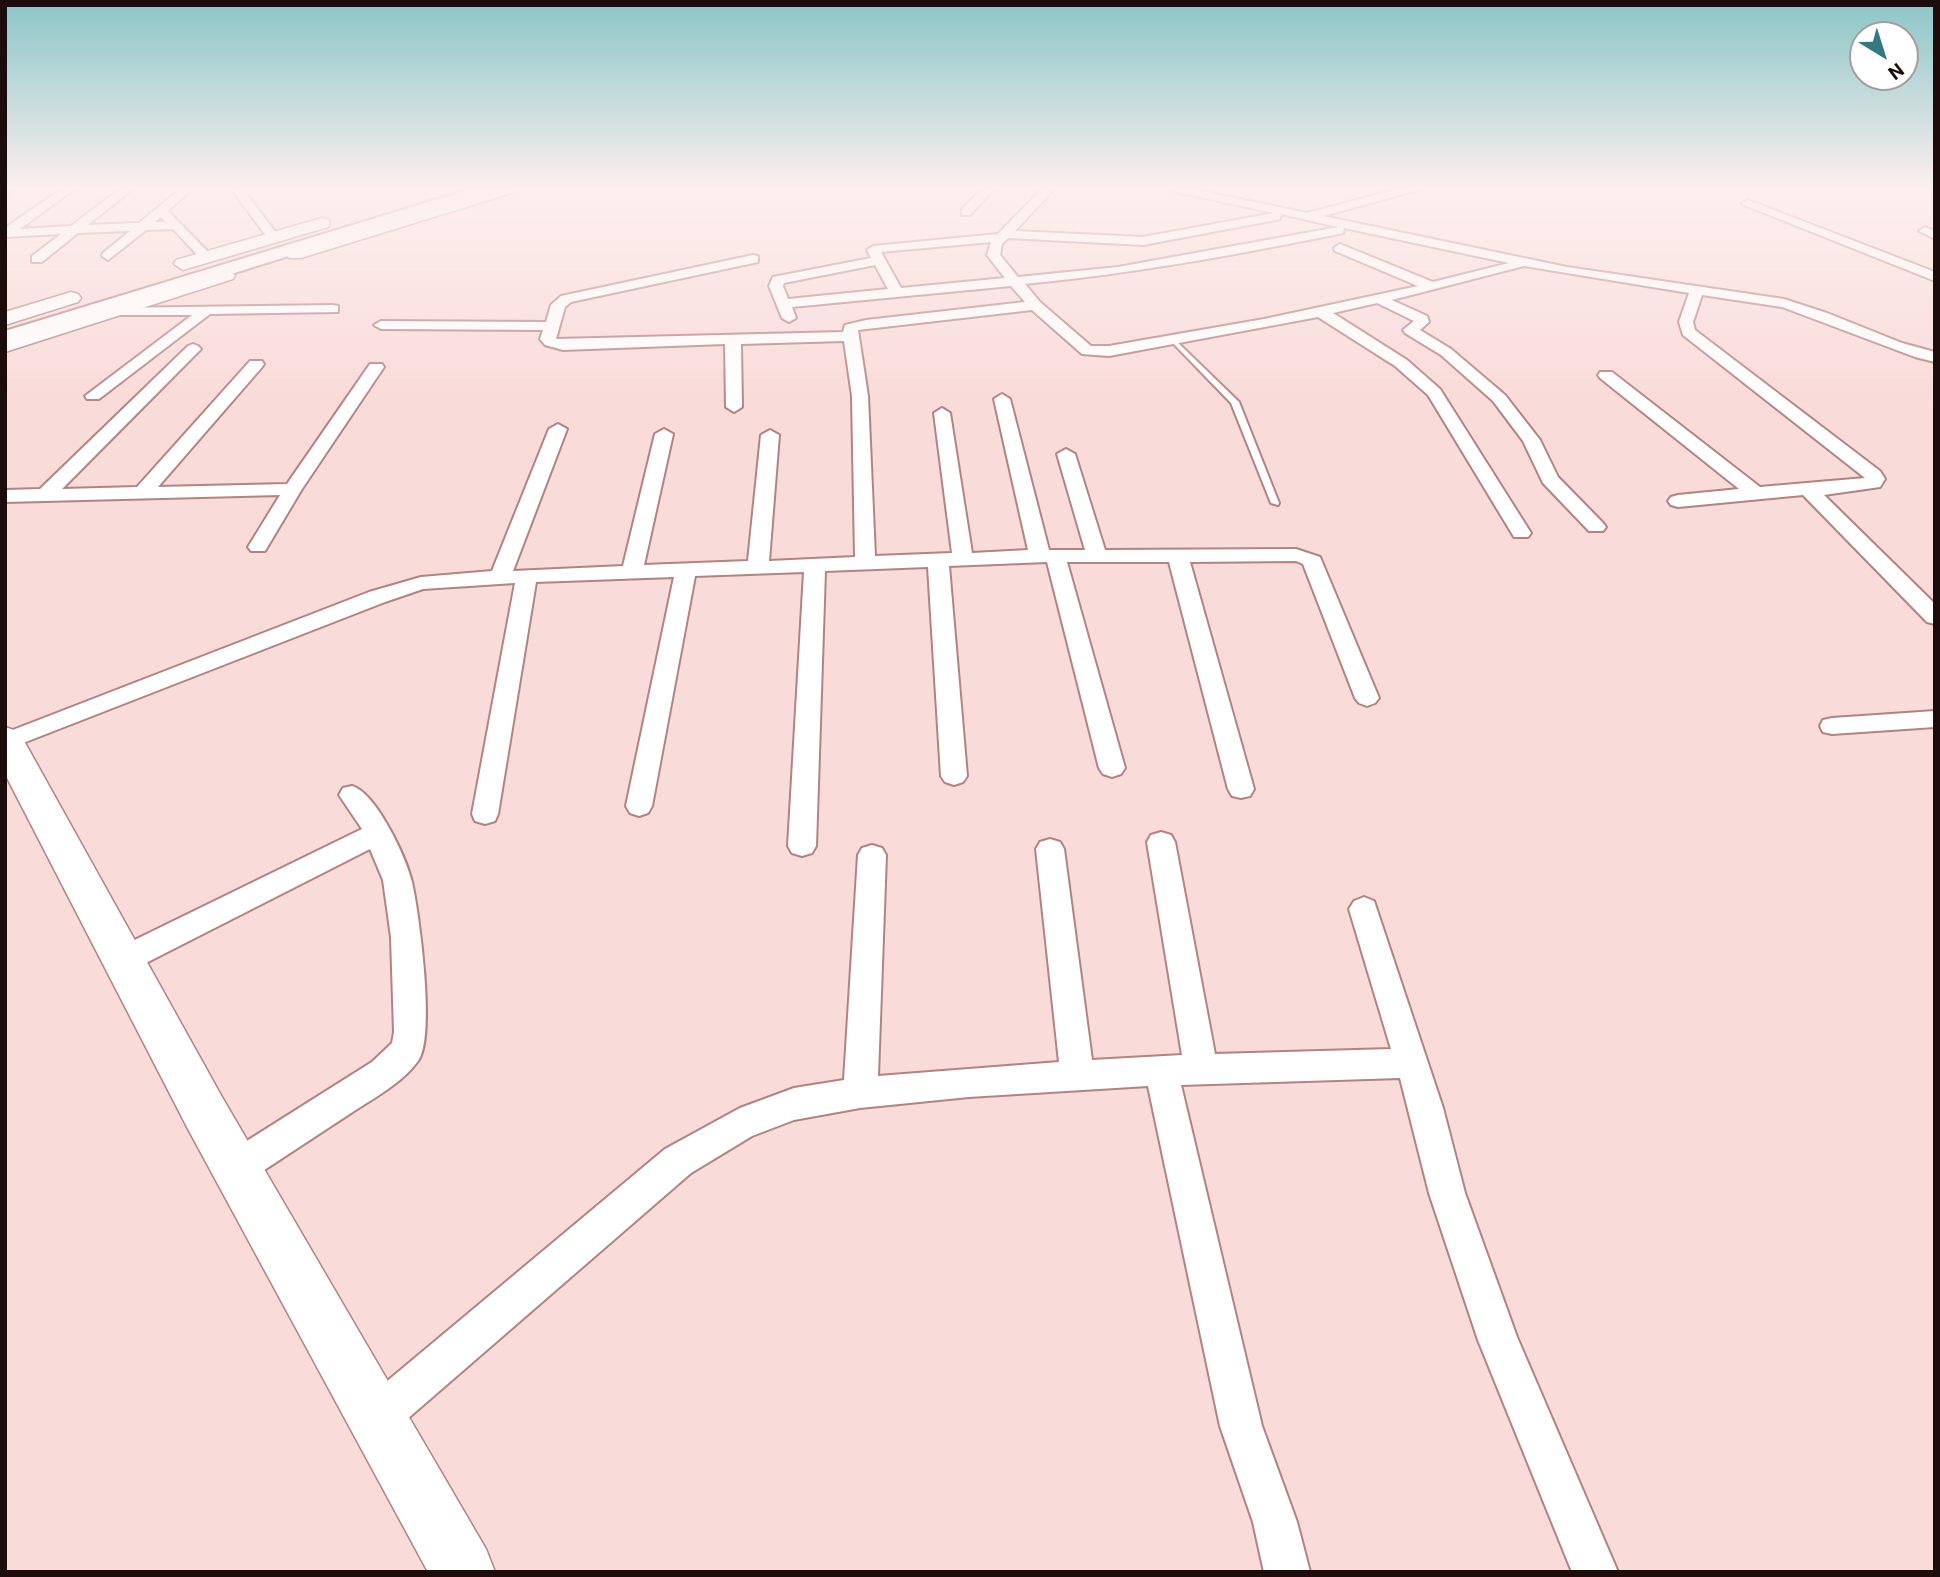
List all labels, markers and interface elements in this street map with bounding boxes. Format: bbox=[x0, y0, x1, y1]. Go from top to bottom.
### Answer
north arrow bbox=[1849, 21, 1919, 91]
text: N bbox=[1884, 58, 1908, 85]

